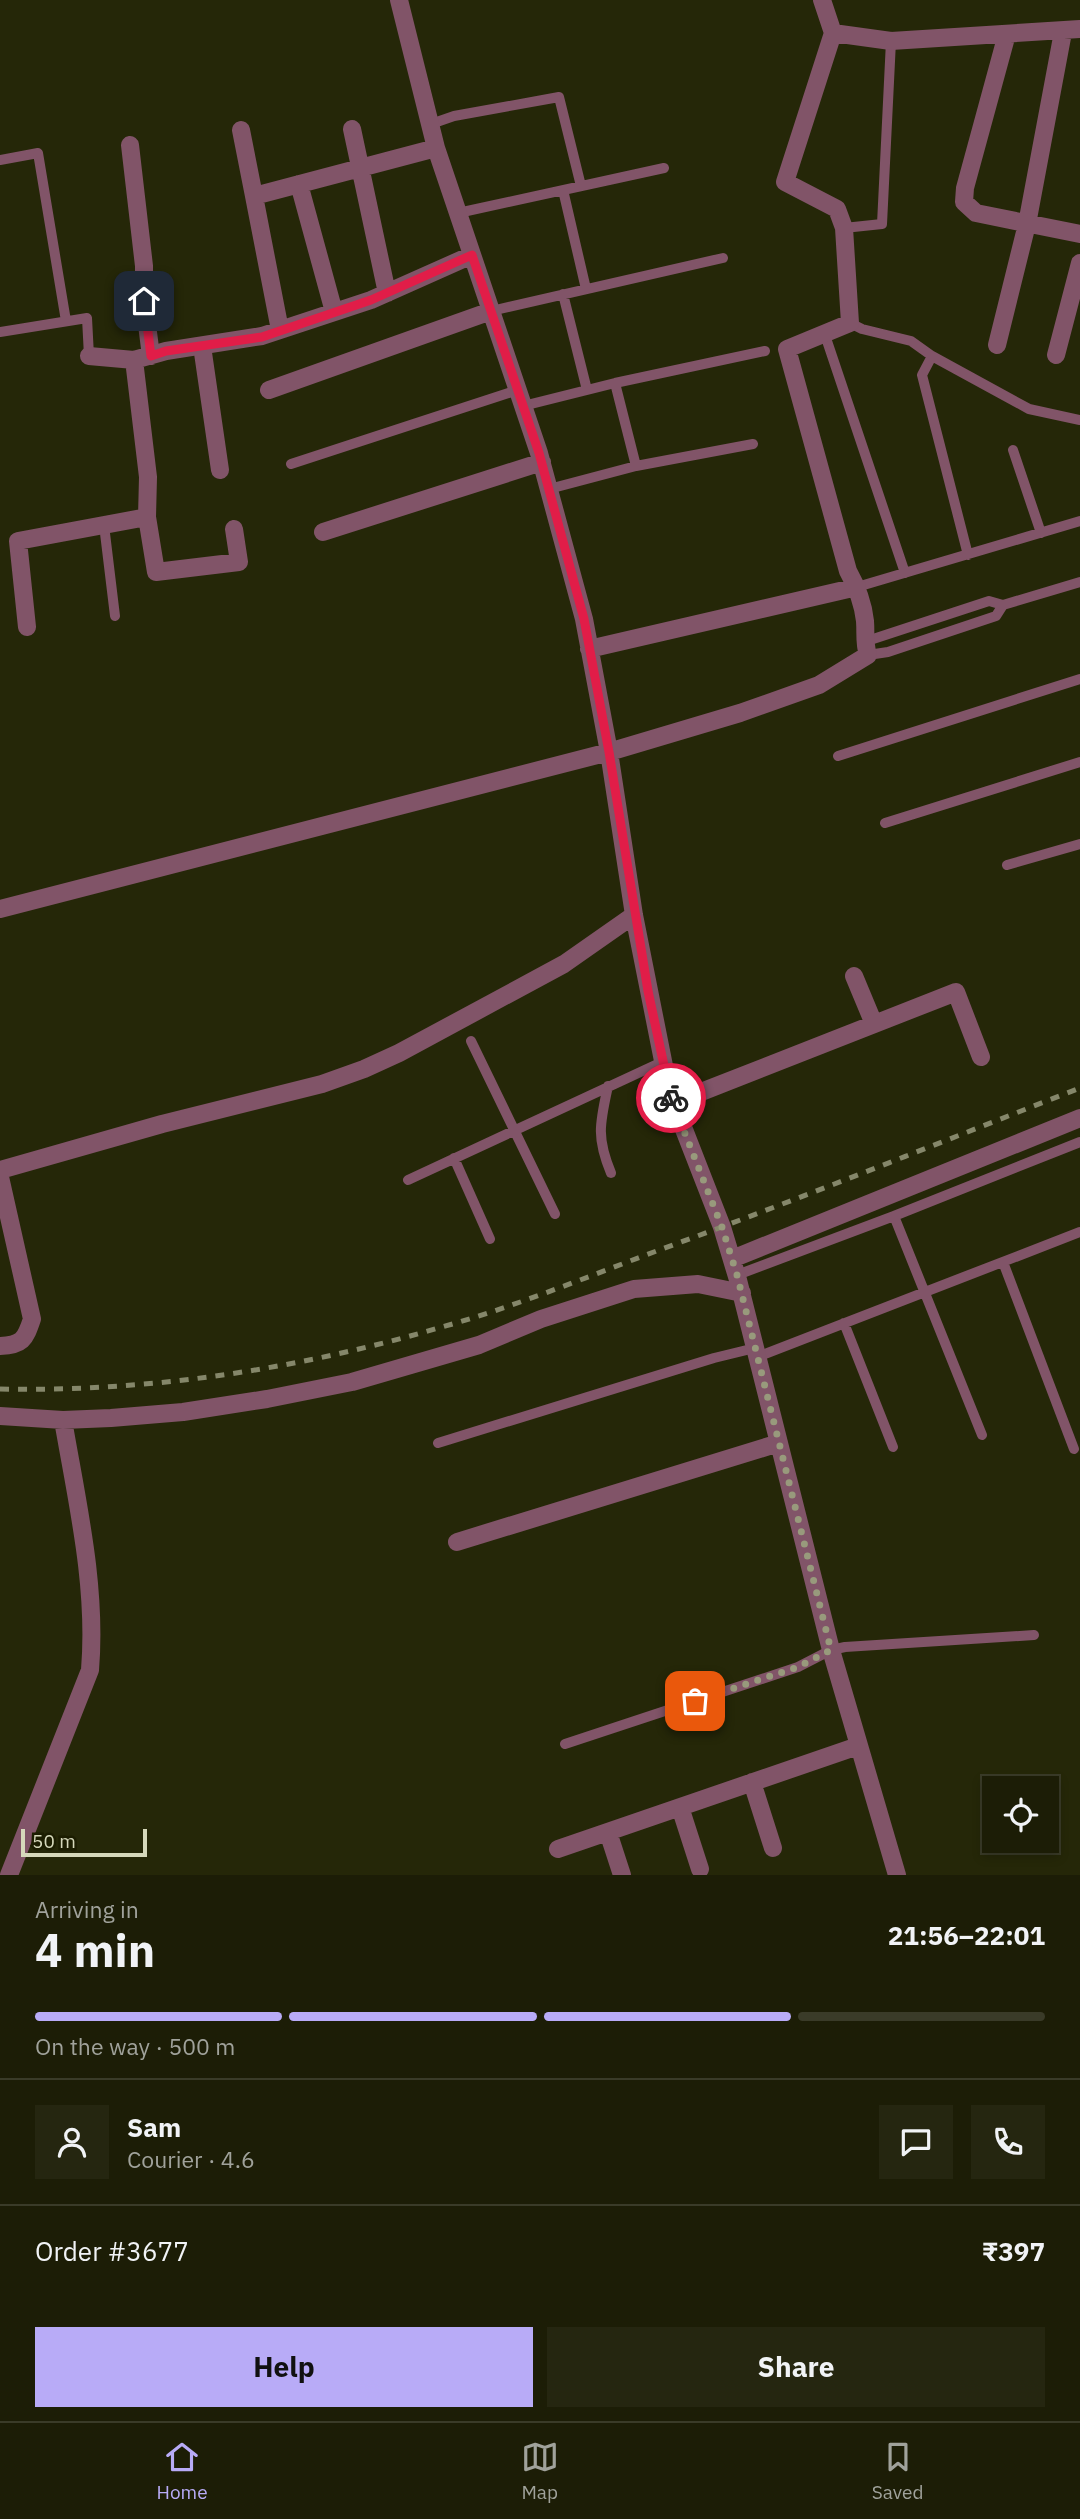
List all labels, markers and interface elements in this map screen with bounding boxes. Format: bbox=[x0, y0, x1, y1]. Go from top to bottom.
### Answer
pin bbox=[114, 271, 174, 331]
icon: home bbox=[125, 282, 163, 320]
courier bbox=[636, 1063, 706, 1133]
icon: bike bbox=[652, 1079, 690, 1117]
pin bbox=[665, 1671, 725, 1731]
icon: bag bbox=[676, 1682, 714, 1720]
map controls bbox=[982, 1776, 1059, 1853]
button: locate bbox=[982, 1776, 1059, 1853]
scale bar bbox=[21, 1826, 147, 1858]
text: 50 m bbox=[32, 1829, 76, 1853]
text: Arriving in bbox=[35, 1894, 139, 1924]
text: 21:56–22:01 bbox=[888, 1918, 1045, 1952]
text: 4 min bbox=[35, 1920, 155, 1980]
text: On the way · 500 m bbox=[35, 2031, 235, 2061]
button: person bbox=[35, 2105, 109, 2179]
button: chat bbox=[879, 2105, 953, 2179]
button: phone bbox=[971, 2105, 1045, 2179]
text: Sam bbox=[127, 2110, 181, 2144]
text: Courier · 4.6 bbox=[127, 2144, 255, 2174]
text: Order #3677 bbox=[35, 2234, 189, 2268]
text: ₹397 bbox=[982, 2234, 1045, 2268]
button: Help bbox=[35, 2327, 533, 2407]
button: Share bbox=[547, 2327, 1045, 2407]
tab: Home bbox=[157, 2438, 208, 2504]
tab: Map bbox=[521, 2438, 559, 2504]
tab: Saved bbox=[872, 2438, 923, 2504]

